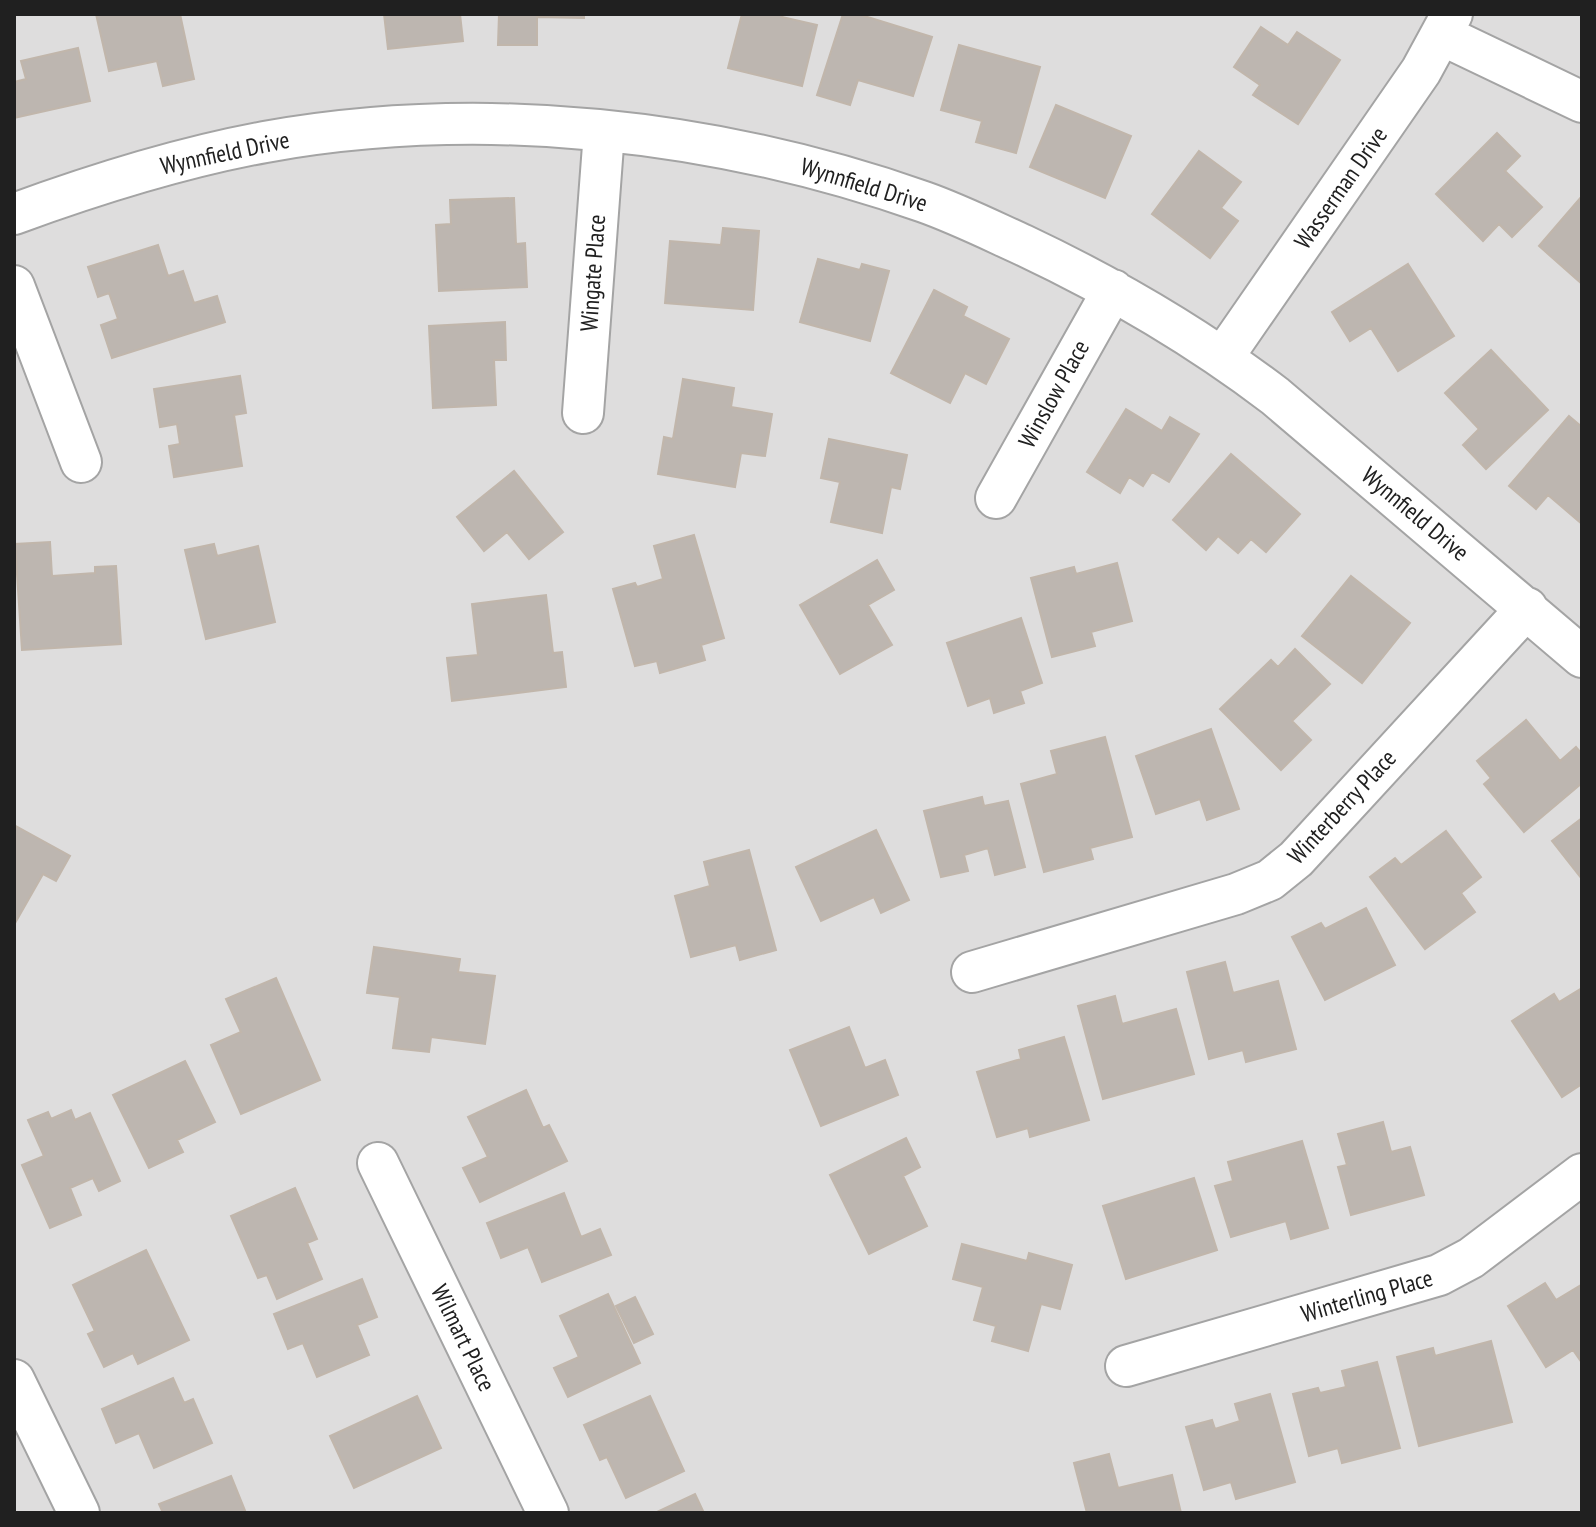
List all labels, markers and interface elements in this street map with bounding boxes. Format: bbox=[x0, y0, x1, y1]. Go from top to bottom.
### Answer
street label: Wasserman Drive bbox=[1287, 121, 1394, 255]
street label: Wynnfield Drive bbox=[158, 124, 292, 181]
street label: Wynnfield Drive bbox=[797, 151, 931, 218]
street label: Wingate Place bbox=[573, 213, 612, 333]
street label: Winslow Place bbox=[1011, 334, 1096, 453]
street label: Wynnfield Drive bbox=[1355, 460, 1475, 568]
street label: Winterberry Place bbox=[1281, 743, 1403, 871]
street label: Winterling Place bbox=[1297, 1262, 1436, 1329]
street label: Wilmart Place bbox=[424, 1279, 503, 1396]

